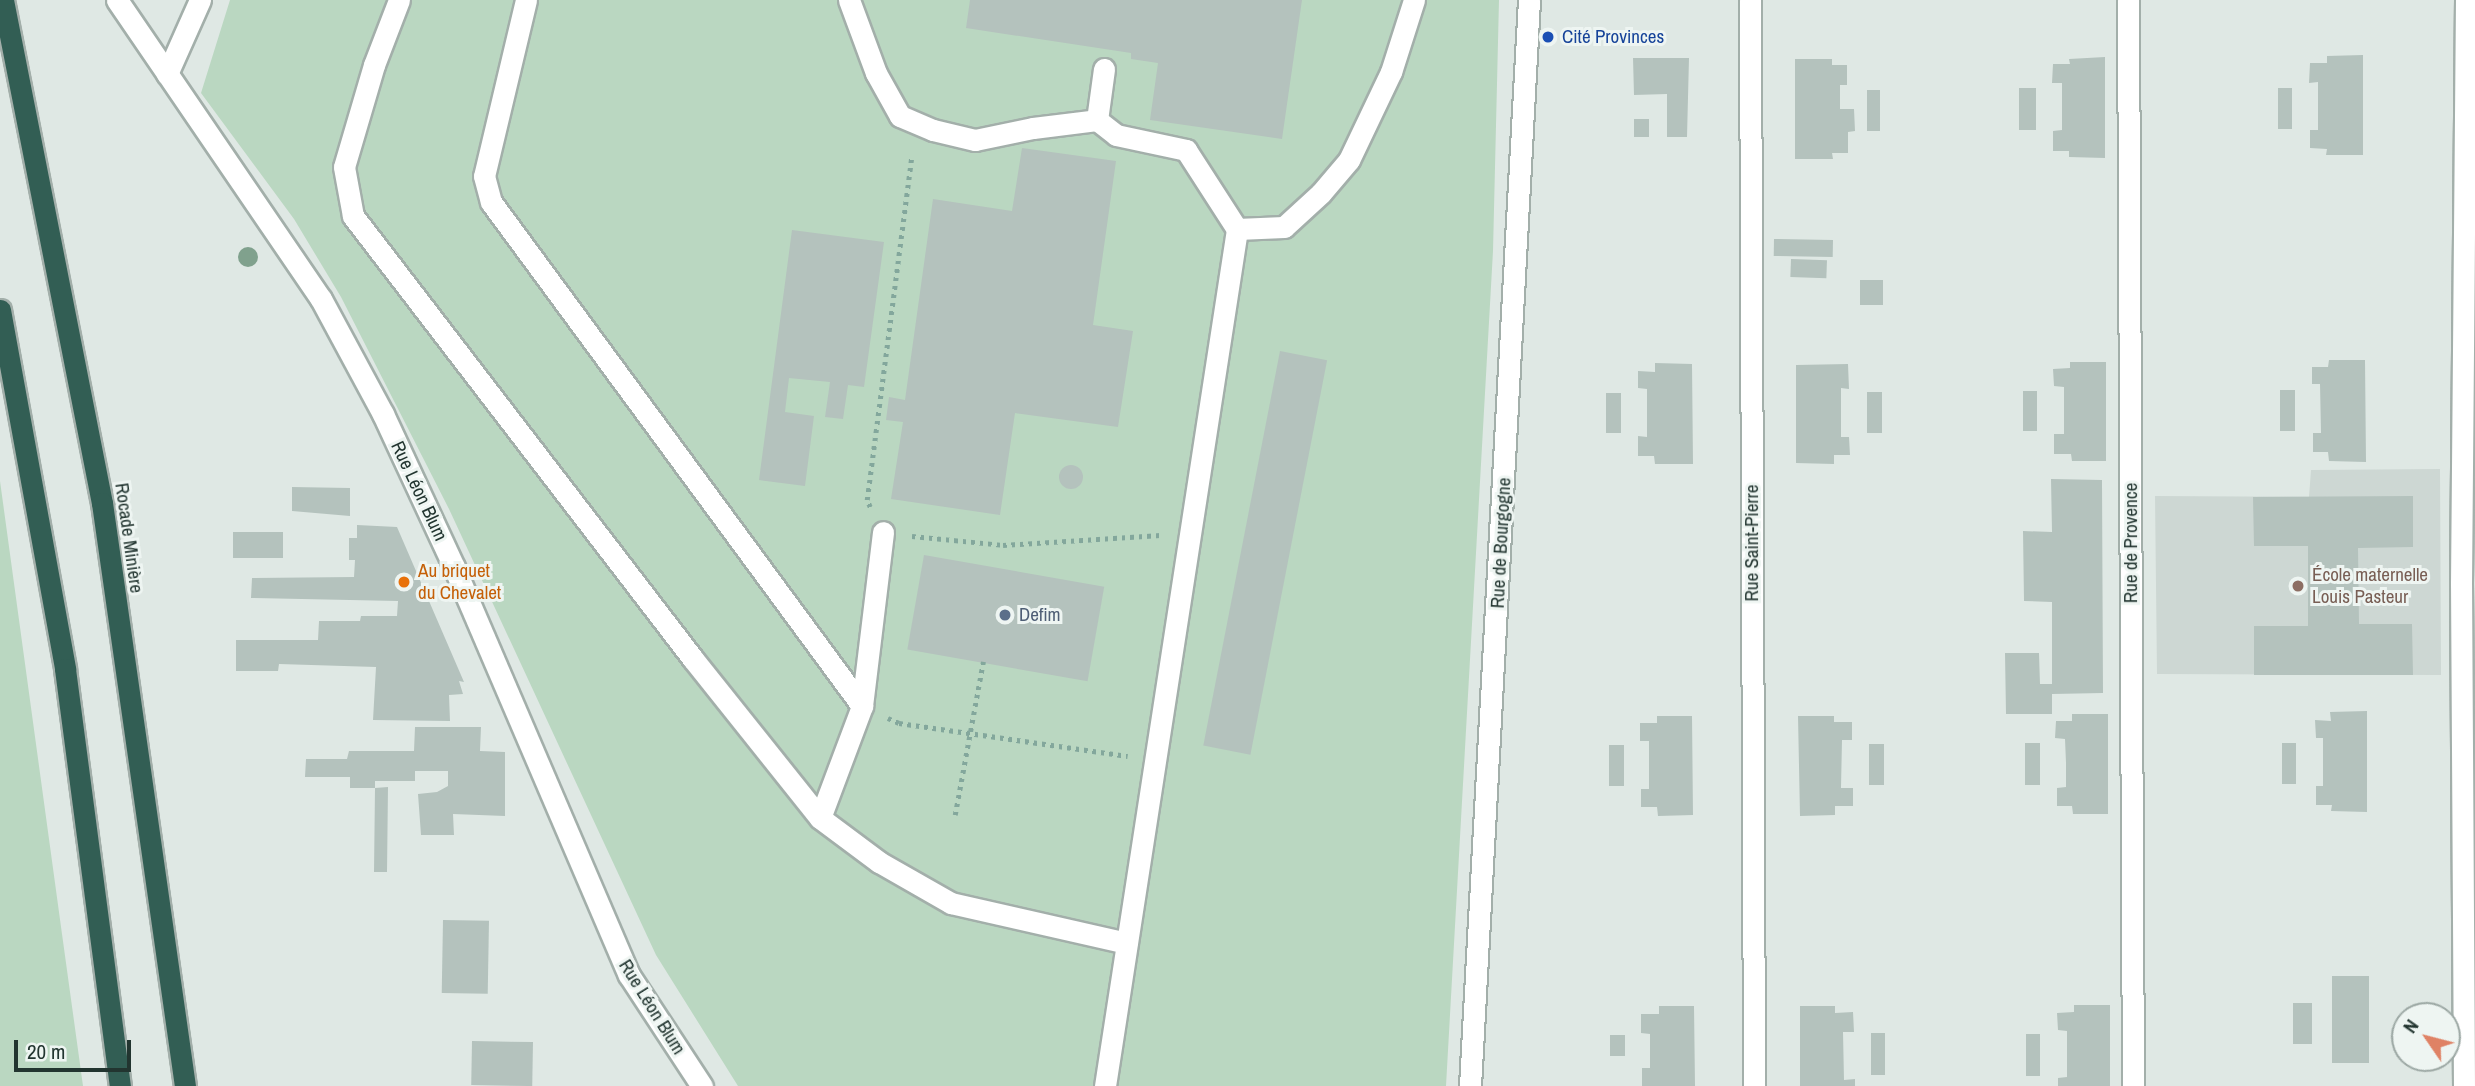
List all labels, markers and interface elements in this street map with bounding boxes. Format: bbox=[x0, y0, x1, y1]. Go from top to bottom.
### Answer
place label: Cité Provinces bbox=[1562, 26, 1664, 48]
marker: Cité Provinces bbox=[1540, 29, 1556, 45]
street label: Rue Léon Blum bbox=[386, 438, 452, 544]
street label: Rue de Bourgogne bbox=[1486, 477, 1516, 609]
street label: Rocade Minière bbox=[110, 482, 148, 594]
street label: Rue de Provence bbox=[2120, 483, 2142, 603]
street label: Rue Saint-Pierre bbox=[1741, 485, 1763, 601]
place label: Au briquet du Chevalet bbox=[418, 560, 501, 604]
place label: École maternelle Louis Pasteur bbox=[2312, 564, 2428, 608]
marker: Au briquet du Chevalet bbox=[396, 574, 412, 590]
marker: École maternelle Louis Pasteur bbox=[2290, 578, 2306, 594]
place label: Defim bbox=[1019, 604, 1061, 626]
marker: Defim bbox=[997, 607, 1013, 623]
street label: Rue Léon Blum bbox=[614, 955, 690, 1059]
north arrow bbox=[2391, 1002, 2461, 1072]
text: N bbox=[2397, 1014, 2424, 1038]
scale bar bbox=[18, 1026, 135, 1070]
text: 20 m bbox=[27, 1037, 65, 1066]

